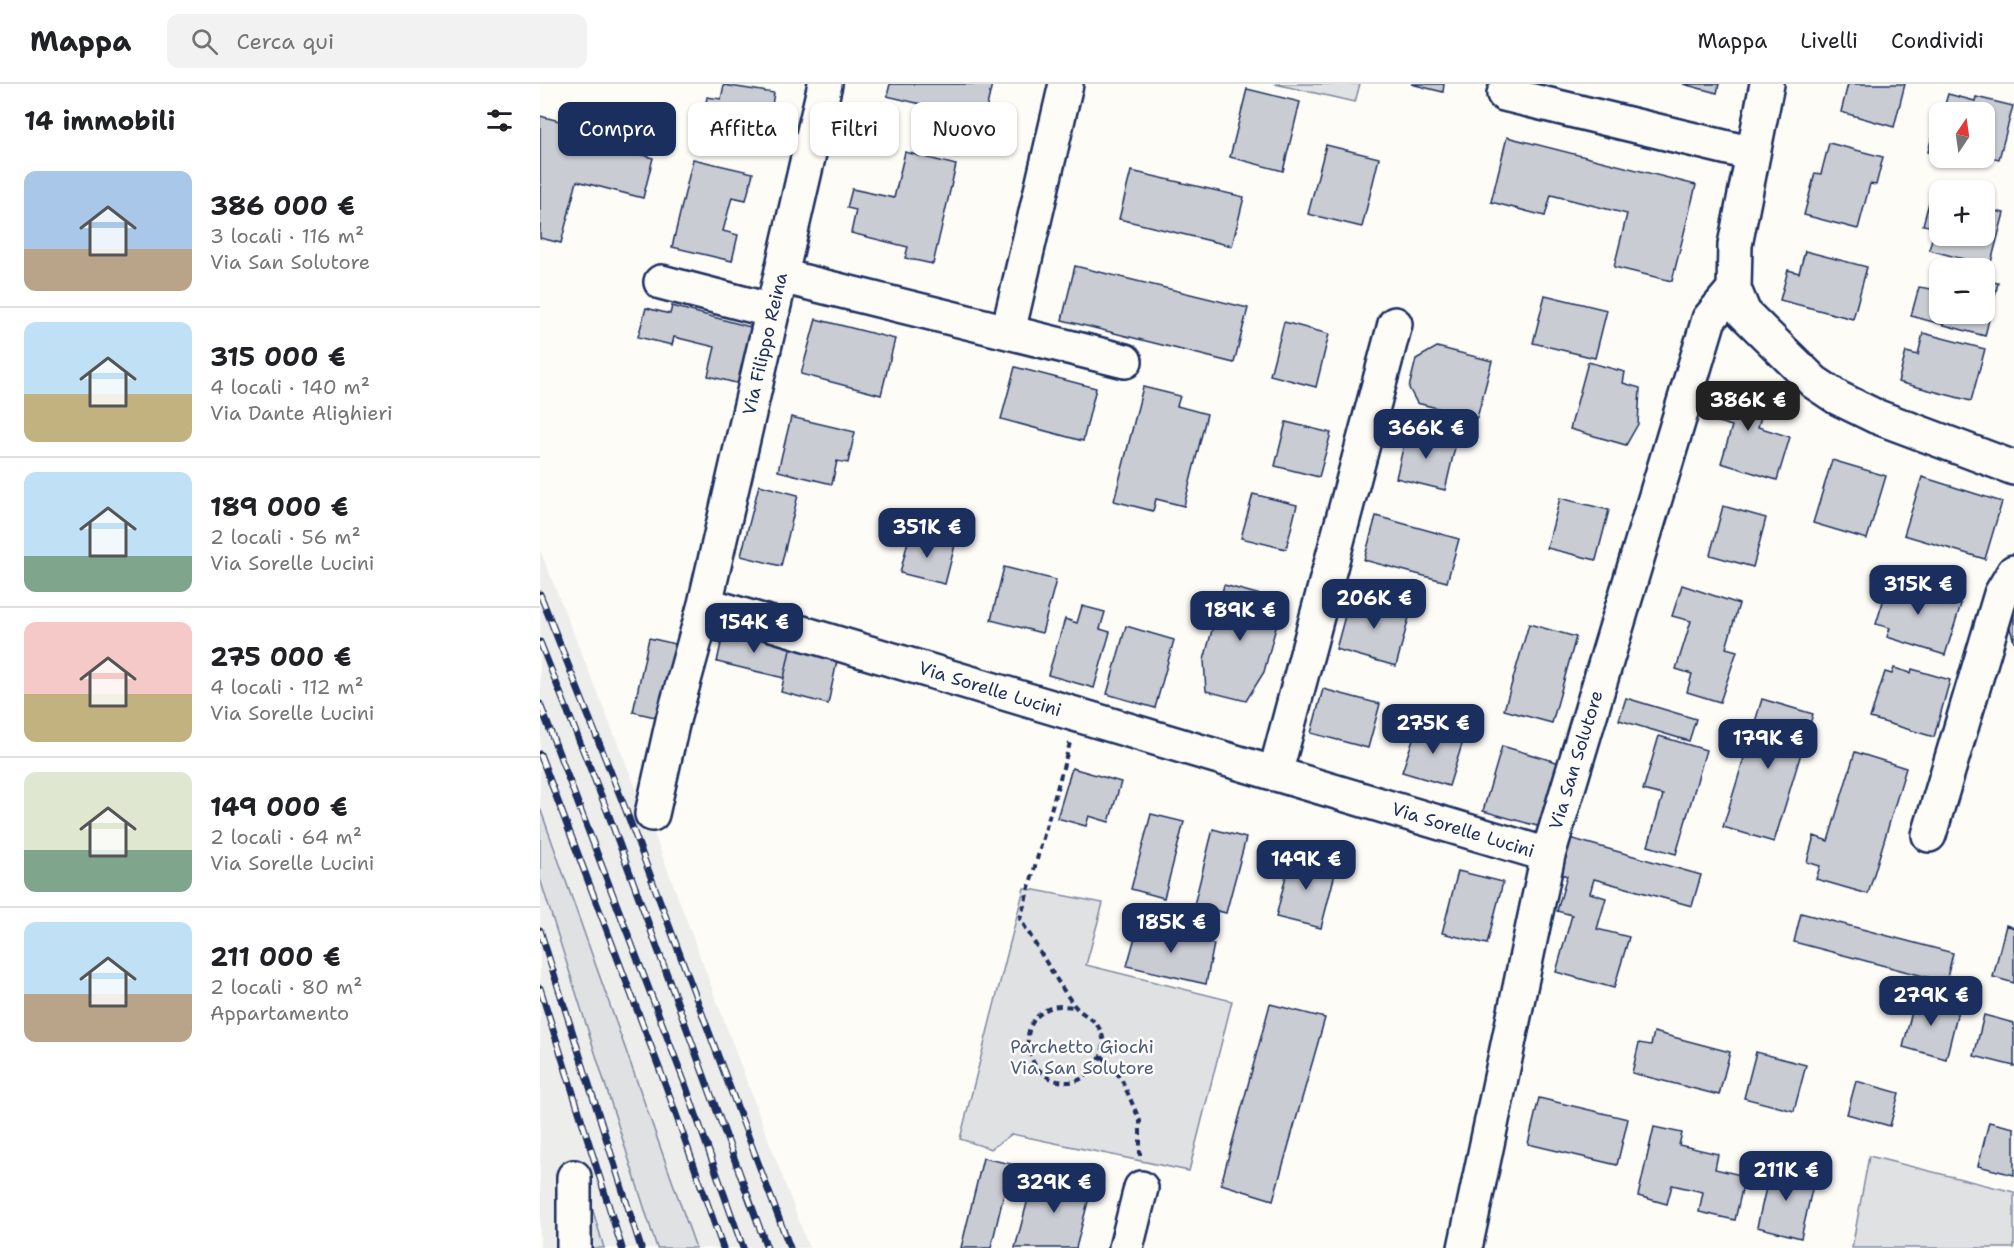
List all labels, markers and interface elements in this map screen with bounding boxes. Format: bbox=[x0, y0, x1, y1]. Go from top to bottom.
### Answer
search box bbox=[167, 14, 587, 68]
text: Mappa bbox=[30, 22, 131, 60]
icon: search bbox=[188, 25, 221, 58]
text: Cerca qui bbox=[236, 27, 334, 56]
text: Mappa bbox=[1697, 27, 1767, 55]
text: Livelli bbox=[1800, 27, 1858, 55]
text: Condividi bbox=[1891, 27, 1984, 55]
chip: Compra bbox=[558, 102, 676, 156]
chip: Affitta bbox=[688, 102, 798, 156]
chip: Filtri bbox=[810, 102, 899, 156]
chip: Nuovo bbox=[911, 102, 1017, 156]
north arrow bbox=[1929, 102, 1995, 168]
map controls bbox=[1929, 102, 1995, 324]
text: 14 immobili bbox=[24, 103, 175, 138]
icon: filters bbox=[483, 104, 516, 137]
button: + bbox=[1929, 180, 1995, 246]
text: 386 000 € bbox=[210, 188, 355, 223]
icon: home bbox=[72, 195, 144, 267]
text: 3 locali · 116 m² bbox=[210, 223, 364, 249]
text: Via San Solutore bbox=[210, 249, 370, 275]
button: − bbox=[1929, 258, 1995, 324]
street label: Via Filippo Reina bbox=[737, 270, 793, 418]
text: 315 000 € bbox=[210, 339, 346, 374]
icon: home bbox=[72, 346, 144, 418]
text: 4 locali · 140 m² bbox=[210, 374, 370, 400]
pin: 386K € bbox=[1699, 381, 1797, 432]
text: 386K € bbox=[1710, 387, 1786, 413]
text: Via Dante Alighieri bbox=[210, 400, 393, 426]
pin: 366K € bbox=[1377, 409, 1475, 460]
text: 366K € bbox=[1388, 415, 1464, 441]
text: 189 000 € bbox=[210, 489, 348, 524]
icon: home bbox=[72, 496, 144, 568]
pin: 351K € bbox=[878, 508, 976, 559]
text: 351K € bbox=[892, 514, 962, 540]
text: 2 locali · 56 m² bbox=[210, 524, 361, 550]
text: Via Sorelle Lucini bbox=[210, 550, 375, 576]
pin: 315K € bbox=[1869, 565, 1967, 616]
text: 315K € bbox=[1883, 571, 1953, 597]
pin: 206K € bbox=[1325, 579, 1423, 630]
text: 206K € bbox=[1336, 585, 1412, 611]
pin: 189K € bbox=[1191, 591, 1289, 642]
text: 189K € bbox=[1204, 597, 1276, 623]
pin: 154K € bbox=[705, 603, 803, 654]
text: 154K € bbox=[719, 609, 789, 635]
text: 275 000 € bbox=[210, 639, 351, 674]
icon: home bbox=[72, 646, 144, 718]
street label: Via Sorelle Lucini bbox=[916, 656, 1064, 722]
text: 4 locali · 112 m² bbox=[210, 674, 364, 700]
street label: Via San Solutore bbox=[1543, 688, 1609, 832]
text: Via Sorelle Lucini bbox=[210, 700, 375, 726]
pin: 275K € bbox=[1384, 704, 1482, 755]
text: 275K € bbox=[1396, 710, 1470, 736]
pin: 179K € bbox=[1719, 719, 1817, 770]
text: 179K € bbox=[1732, 725, 1804, 751]
text: 149 000 € bbox=[210, 789, 348, 824]
icon: home bbox=[72, 796, 144, 868]
street label: Via Sorelle Lucini bbox=[1389, 797, 1537, 863]
text: 2 locali · 64 m² bbox=[210, 824, 362, 850]
pin: 149K € bbox=[1257, 840, 1355, 891]
text: 149K € bbox=[1271, 846, 1341, 872]
text: Via Sorelle Lucini bbox=[210, 850, 375, 876]
pin: 185K € bbox=[1122, 903, 1220, 954]
text: 185K € bbox=[1136, 909, 1206, 935]
text: 211 000 € bbox=[210, 939, 341, 974]
icon: home bbox=[72, 946, 144, 1018]
text: 2 locali · 80 m² bbox=[210, 974, 362, 1000]
pin: 279K € bbox=[1882, 976, 1980, 1027]
text: 279K € bbox=[1893, 982, 1969, 1008]
text: Appartamento bbox=[210, 1000, 349, 1026]
park label: Parchetto Giochi Via San Solutore bbox=[1010, 1035, 1154, 1080]
pin: 211K € bbox=[1737, 1151, 1835, 1202]
text: 211K € bbox=[1753, 1157, 1819, 1183]
pin: 329K € bbox=[1005, 1163, 1103, 1214]
text: 329K € bbox=[1017, 1169, 1091, 1195]

